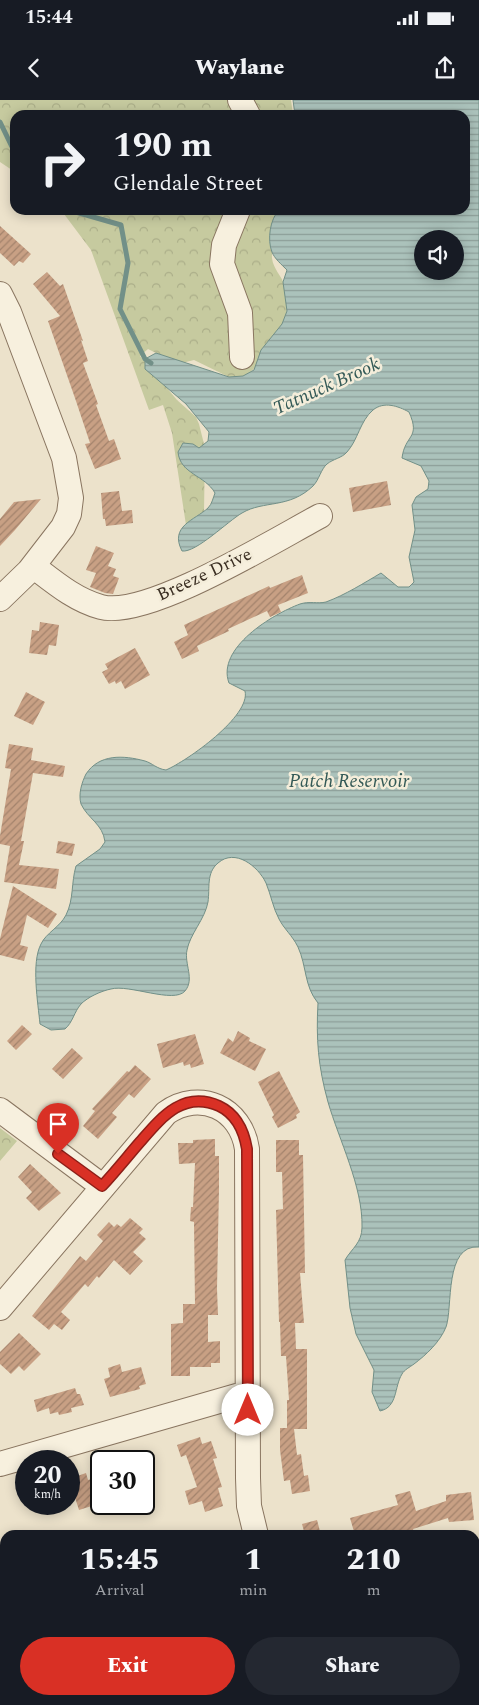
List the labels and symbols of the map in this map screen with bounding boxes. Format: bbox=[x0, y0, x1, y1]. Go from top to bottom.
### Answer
water label: Tatnuck Brook bbox=[268, 350, 385, 423]
street label: Breeze Drive bbox=[152, 541, 256, 608]
water label: Patch Reservoir bbox=[289, 767, 410, 796]
pin bbox=[37, 1103, 79, 1154]
position arrow bbox=[221, 1383, 273, 1435]
speed limit sign: 30 bbox=[90, 1450, 155, 1515]

